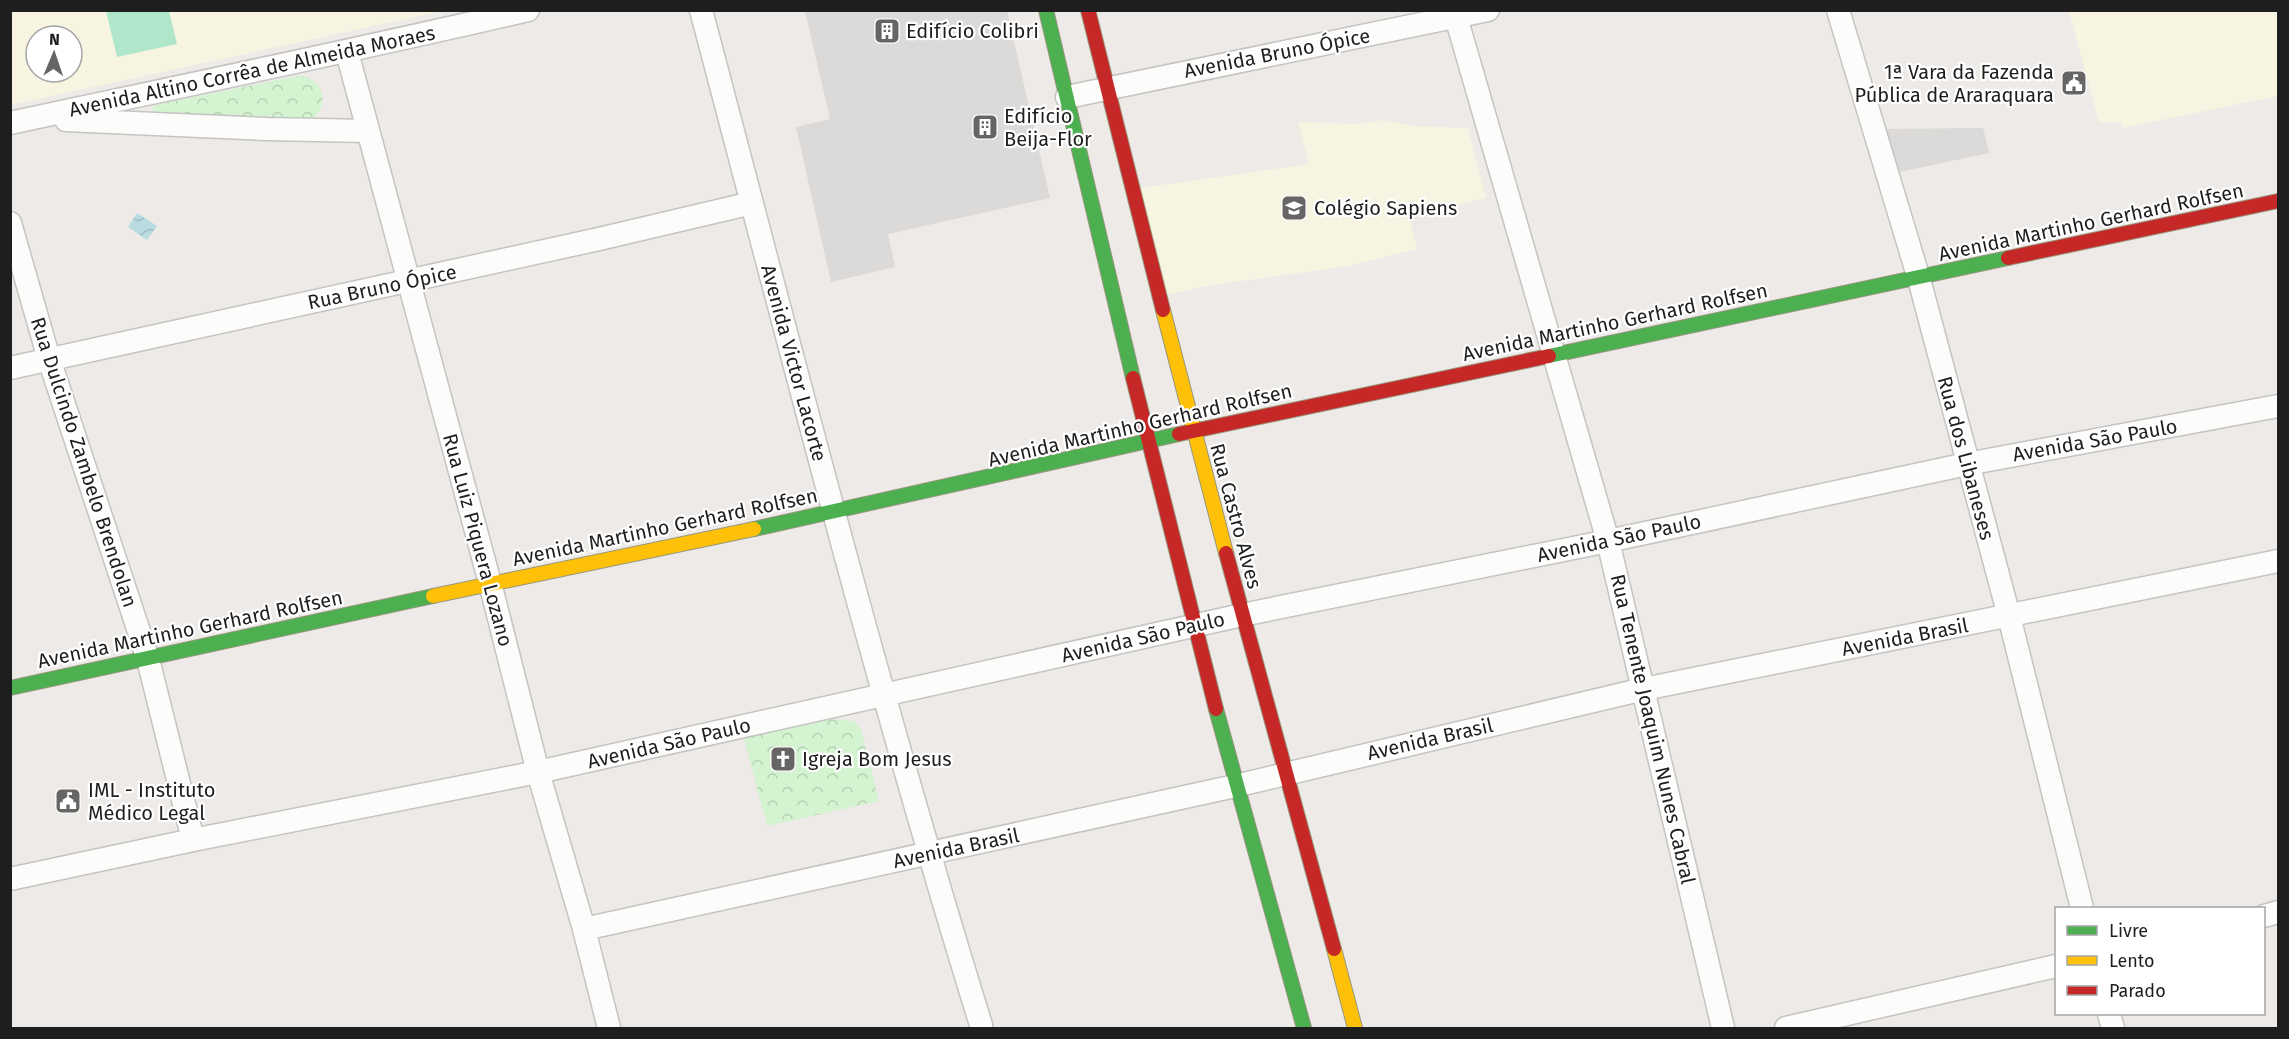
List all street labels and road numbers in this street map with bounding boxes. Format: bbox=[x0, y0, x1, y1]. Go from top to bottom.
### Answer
street label: Avenida Altino Corrêa de Almeida Moraes bbox=[67, 20, 437, 122]
street label: Avenida Bruno Ópice bbox=[1182, 23, 1372, 83]
street label: Avenida Martinho Gerhard Rolfsen bbox=[1936, 178, 2246, 266]
street label: Rua Bruno Ópice bbox=[305, 260, 459, 314]
street label: Avenida Victor Lacorte bbox=[756, 262, 832, 464]
street label: Avenida Martinho Gerhard Rolfsen bbox=[1460, 278, 1770, 366]
street label: Rua Dulcindo Zambelo Brendolan bbox=[26, 314, 142, 610]
street label: Rua dos Libaneses bbox=[1933, 373, 1999, 543]
street label: Avenida Martinho Gerhard Rolfsen bbox=[986, 378, 1294, 472]
street label: Avenida São Paulo bbox=[2011, 414, 2179, 466]
street label: Rua Luiz Piquera Lozano bbox=[438, 431, 518, 649]
street label: Rua Castro Alves bbox=[1205, 441, 1267, 591]
street label: Avenida Martinho Gerhard Rolfsen bbox=[510, 483, 820, 571]
street label: Avenida São Paulo bbox=[1535, 509, 1703, 567]
street label: Rua Tenente Joaquim Nunes Cabral bbox=[1606, 572, 1700, 887]
street label: Avenida Martinho Gerhard Rolfsen bbox=[35, 585, 345, 673]
street label: Avenida São Paulo bbox=[1059, 607, 1227, 667]
street label: Avenida Brasil bbox=[1840, 613, 1970, 661]
street label: Avenida São Paulo bbox=[585, 713, 753, 773]
street label: Avenida Brasil bbox=[1365, 713, 1495, 765]
street label: Avenida Brasil bbox=[891, 823, 1021, 873]

